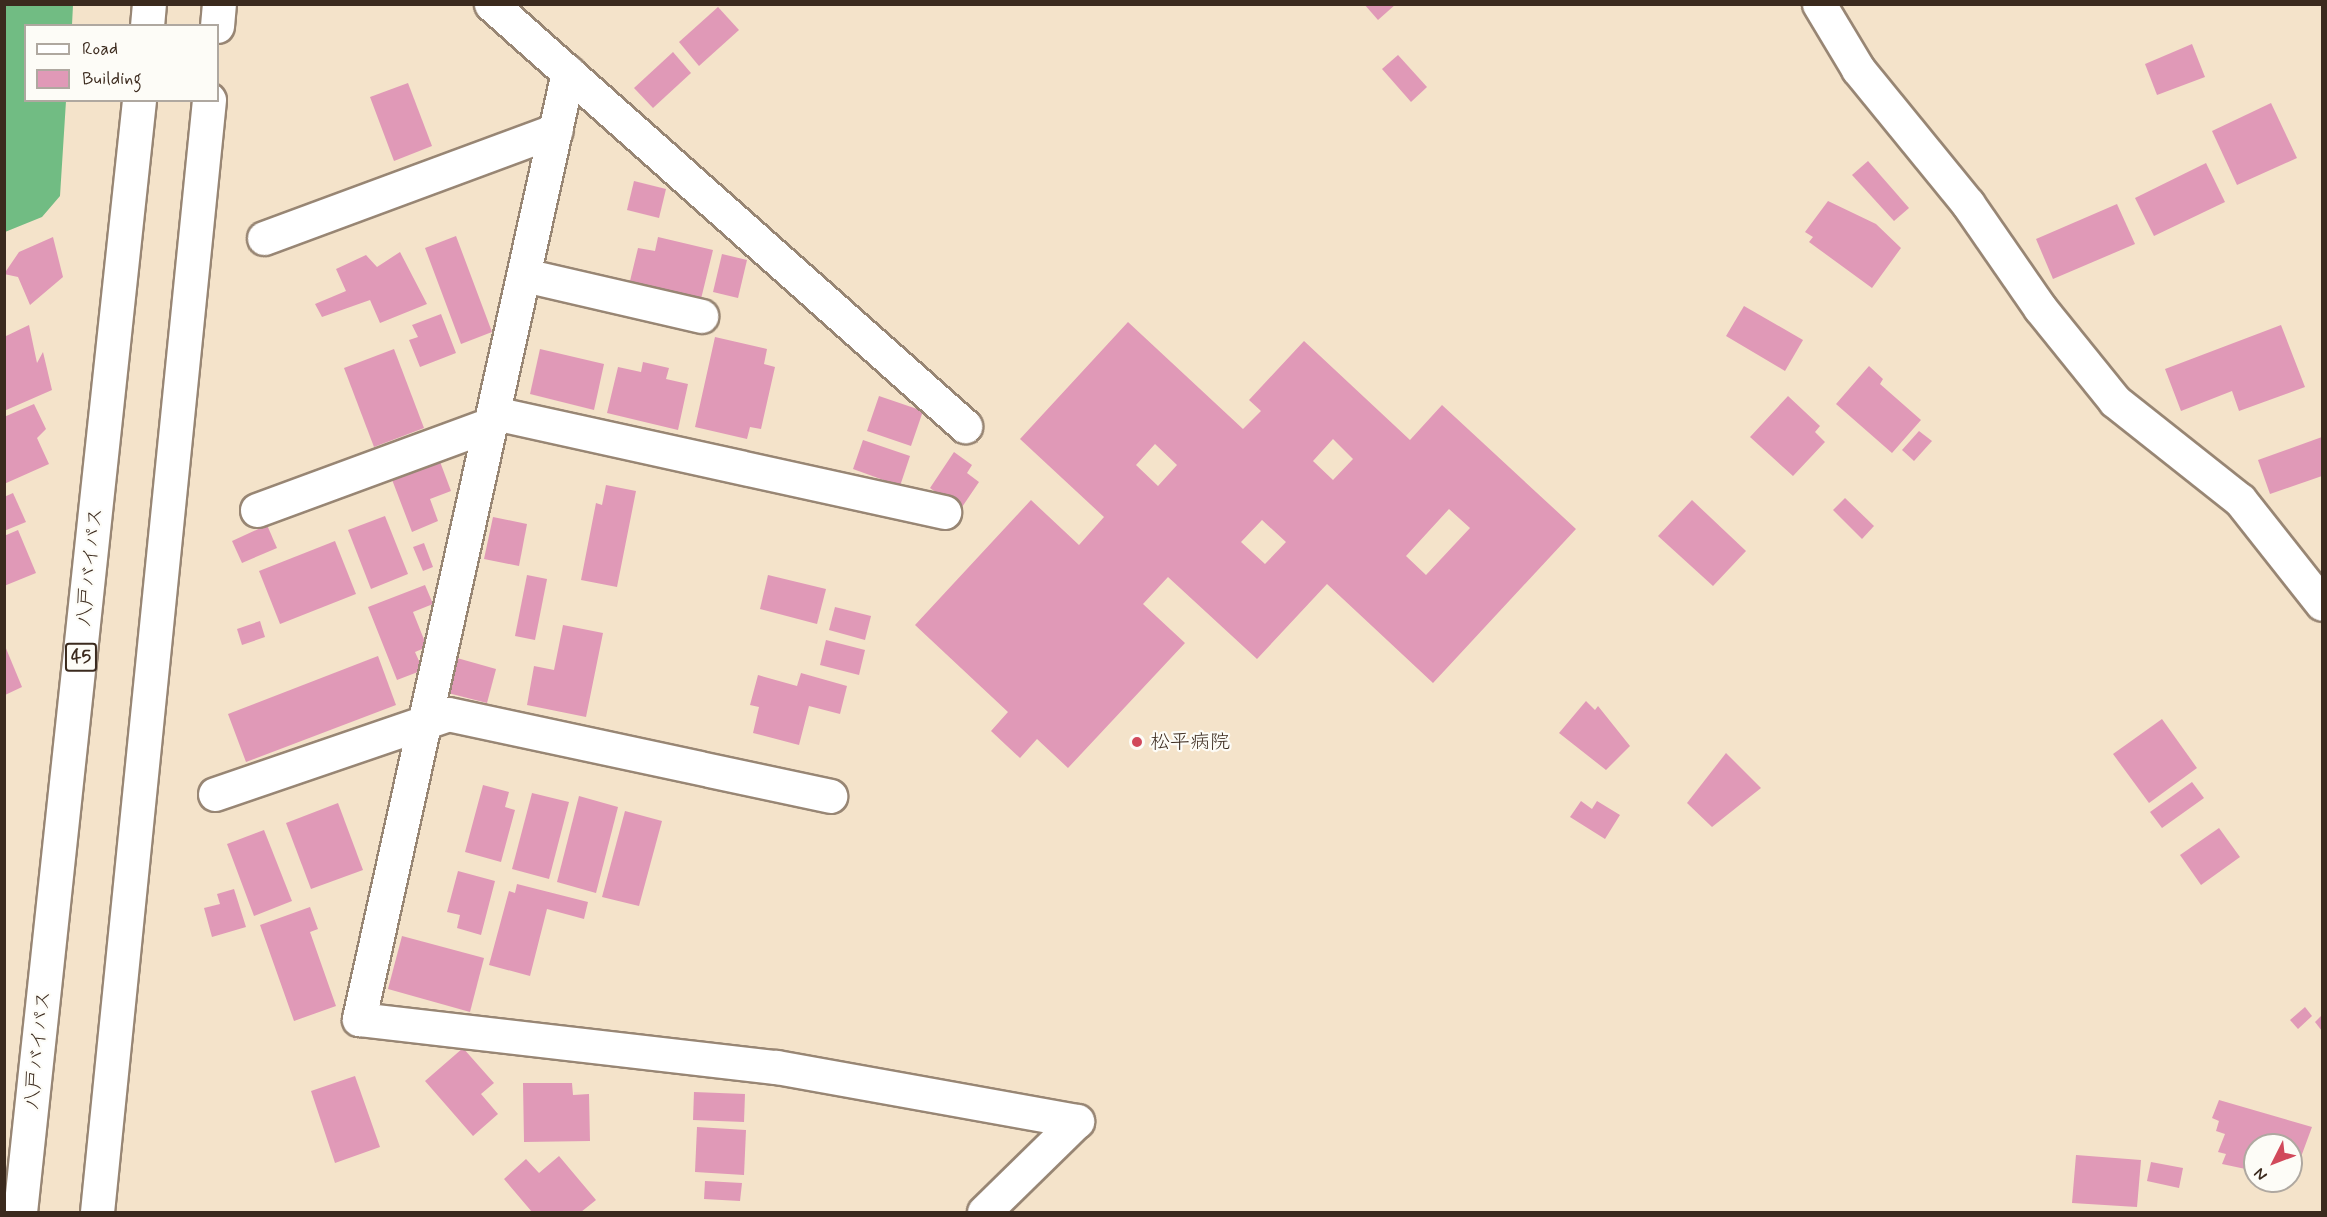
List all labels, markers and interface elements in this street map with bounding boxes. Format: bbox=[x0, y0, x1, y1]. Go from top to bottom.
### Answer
legend bbox=[24, 24, 219, 102]
text: Road bbox=[82, 37, 118, 61]
text: Building bbox=[82, 67, 142, 91]
street label: 八戸バイパス bbox=[72, 506, 108, 628]
road number: 45 bbox=[64, 642, 98, 672]
place label: 松平病院 bbox=[1150, 730, 1230, 754]
marker: 松平病院 bbox=[1128, 733, 1146, 751]
street label: 八戸バイパス bbox=[20, 989, 56, 1111]
north arrow bbox=[2243, 1133, 2303, 1193]
text: N bbox=[2249, 1163, 2272, 1185]

